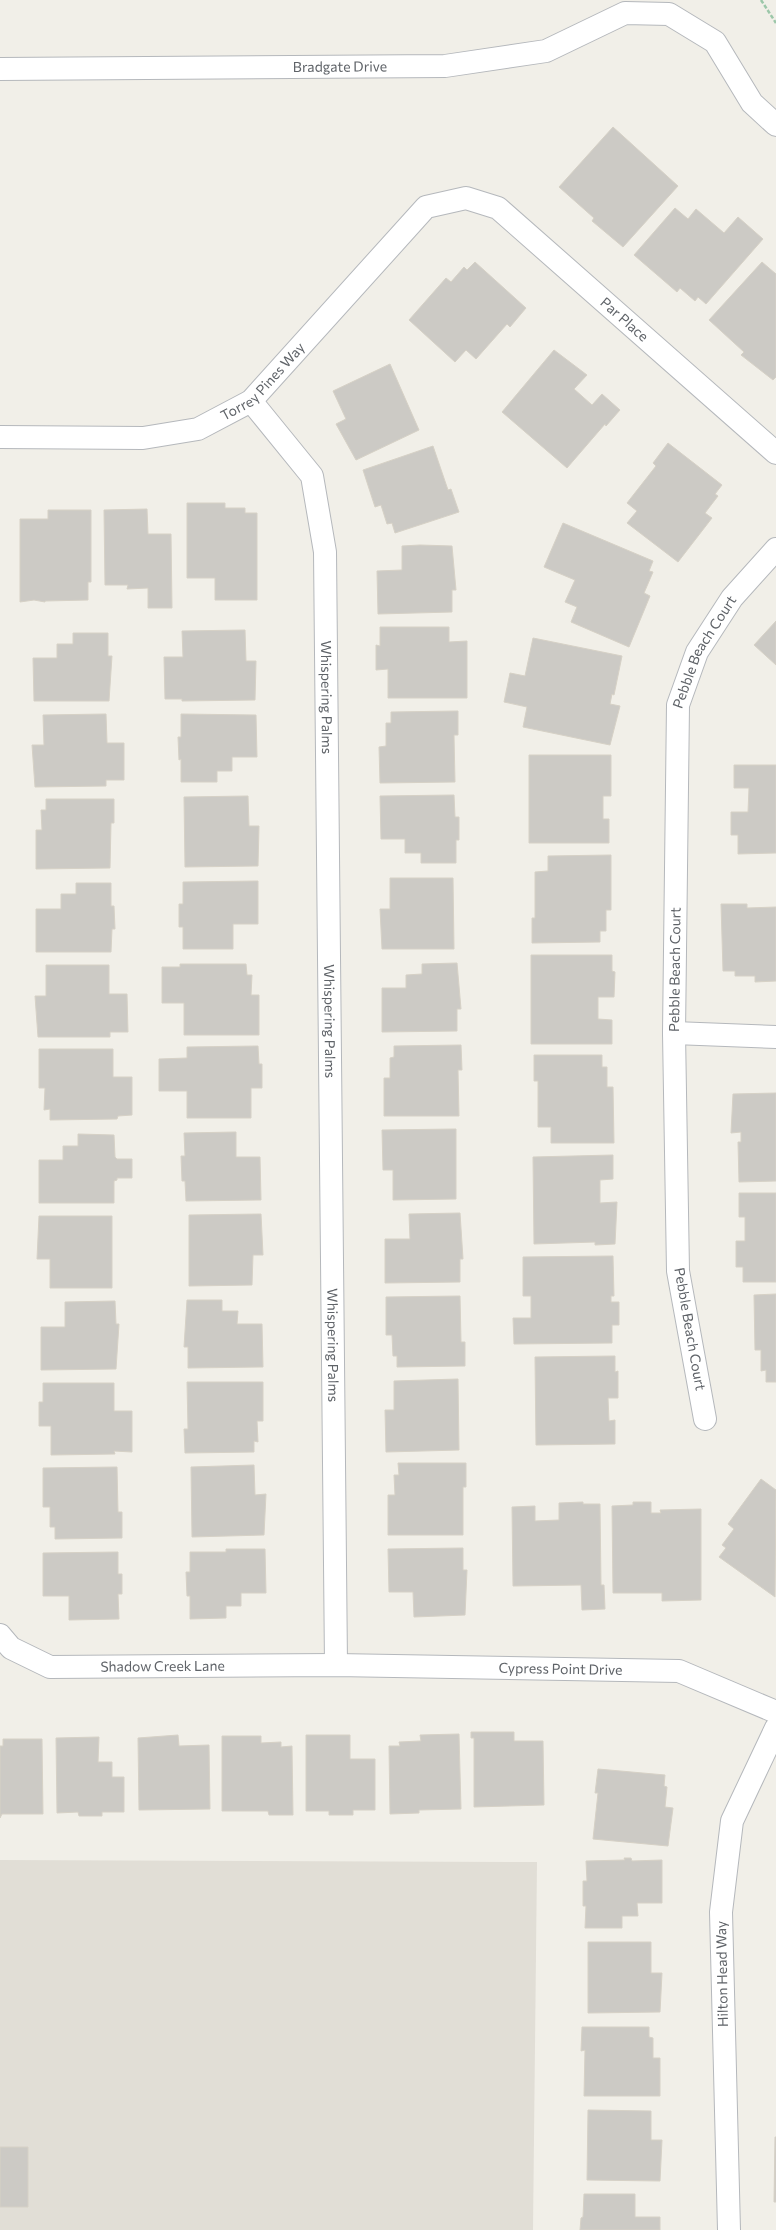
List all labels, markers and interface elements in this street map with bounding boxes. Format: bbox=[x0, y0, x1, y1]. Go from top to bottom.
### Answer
street label: Bradgate Drive bbox=[293, 57, 387, 75]
street label: Par Place bbox=[597, 293, 652, 345]
street label: Torrey Pines Way bbox=[217, 339, 308, 424]
street label: Pebble Beach Court bbox=[669, 592, 740, 710]
street label: Whispering Palms bbox=[318, 640, 336, 754]
street label: Pebble Beach Court bbox=[665, 907, 684, 1032]
street label: Whispering Palms bbox=[321, 964, 339, 1078]
street label: Pebble Beach Court bbox=[671, 1266, 710, 1392]
street label: Whispering Palms bbox=[324, 1288, 342, 1402]
street label: Shadow Creek Lane bbox=[100, 1657, 225, 1675]
street label: Cypress Point Drive bbox=[498, 1659, 623, 1678]
street label: Hilton Head Way bbox=[712, 1921, 731, 2027]

